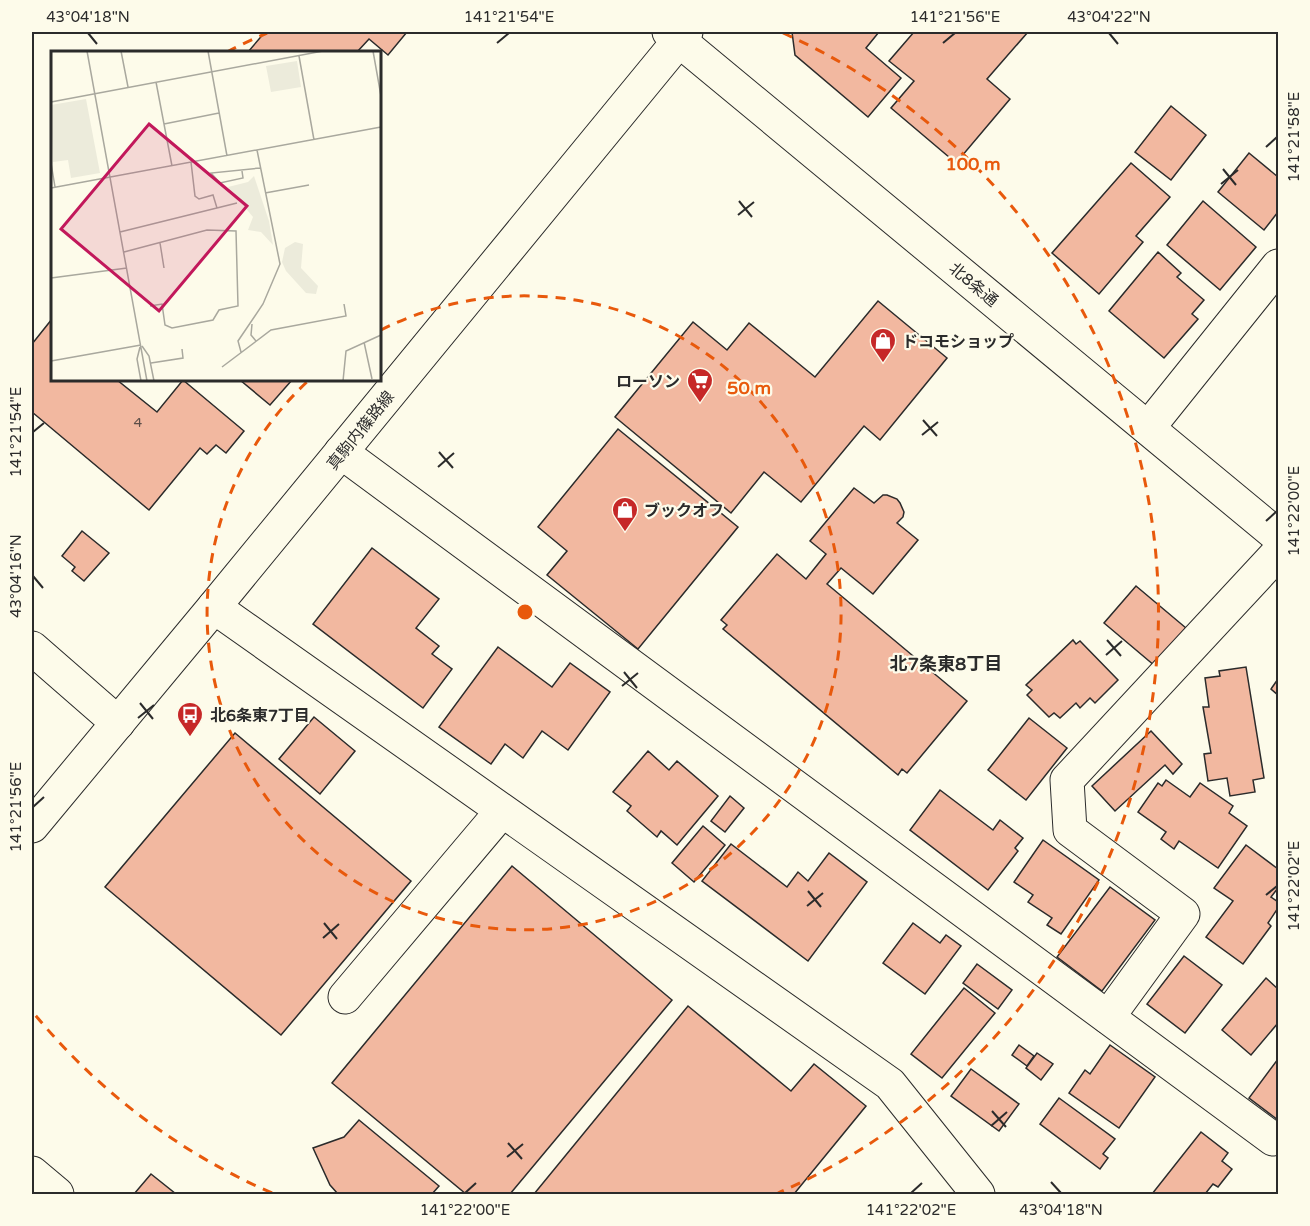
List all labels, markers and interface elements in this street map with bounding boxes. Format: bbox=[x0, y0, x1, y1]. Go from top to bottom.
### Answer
text: 43°04'18"N bbox=[46, 8, 130, 26]
text: 141°21'54"E bbox=[464, 8, 554, 26]
text: 141°21'56"E bbox=[910, 8, 1000, 26]
text: 43°04'22"N bbox=[1067, 8, 1151, 26]
inset map bbox=[51, 51, 381, 381]
text: 141°21'58"E bbox=[1285, 92, 1303, 182]
text: 100 m bbox=[945, 153, 1001, 175]
street label: 北8条通 bbox=[945, 258, 1002, 311]
shop icon: ドコモショップ bbox=[868, 326, 898, 364]
place label: ドコモショップ bbox=[902, 332, 1014, 352]
supermarket icon: ローソン bbox=[685, 366, 715, 404]
place label: ローソン bbox=[616, 372, 680, 392]
text: 50 m bbox=[727, 377, 771, 399]
text: 141°21'54"E bbox=[7, 387, 25, 477]
street label: 真駒内篠路線 bbox=[323, 387, 399, 474]
house number: 4 bbox=[134, 414, 143, 431]
text: 141°22'00"E bbox=[1285, 466, 1303, 556]
shop icon: ブックオフ bbox=[610, 495, 640, 533]
place label: ブックオフ bbox=[644, 501, 724, 521]
text: 43°04'16"N bbox=[7, 534, 25, 618]
centre of rings bbox=[515, 602, 535, 622]
district label: 北7条東8丁目 bbox=[890, 653, 1002, 675]
bus stop icon: 北6条東7丁目 bbox=[175, 700, 205, 738]
place label: 北6条東7丁目 bbox=[210, 706, 310, 726]
text: 141°21'56"E bbox=[7, 762, 25, 852]
text: 141°22'02"E bbox=[1285, 841, 1303, 931]
text: 141°22'00"E bbox=[420, 1201, 510, 1219]
text: 141°22'02"E bbox=[866, 1201, 956, 1219]
text: 43°04'18"N bbox=[1019, 1201, 1103, 1219]

